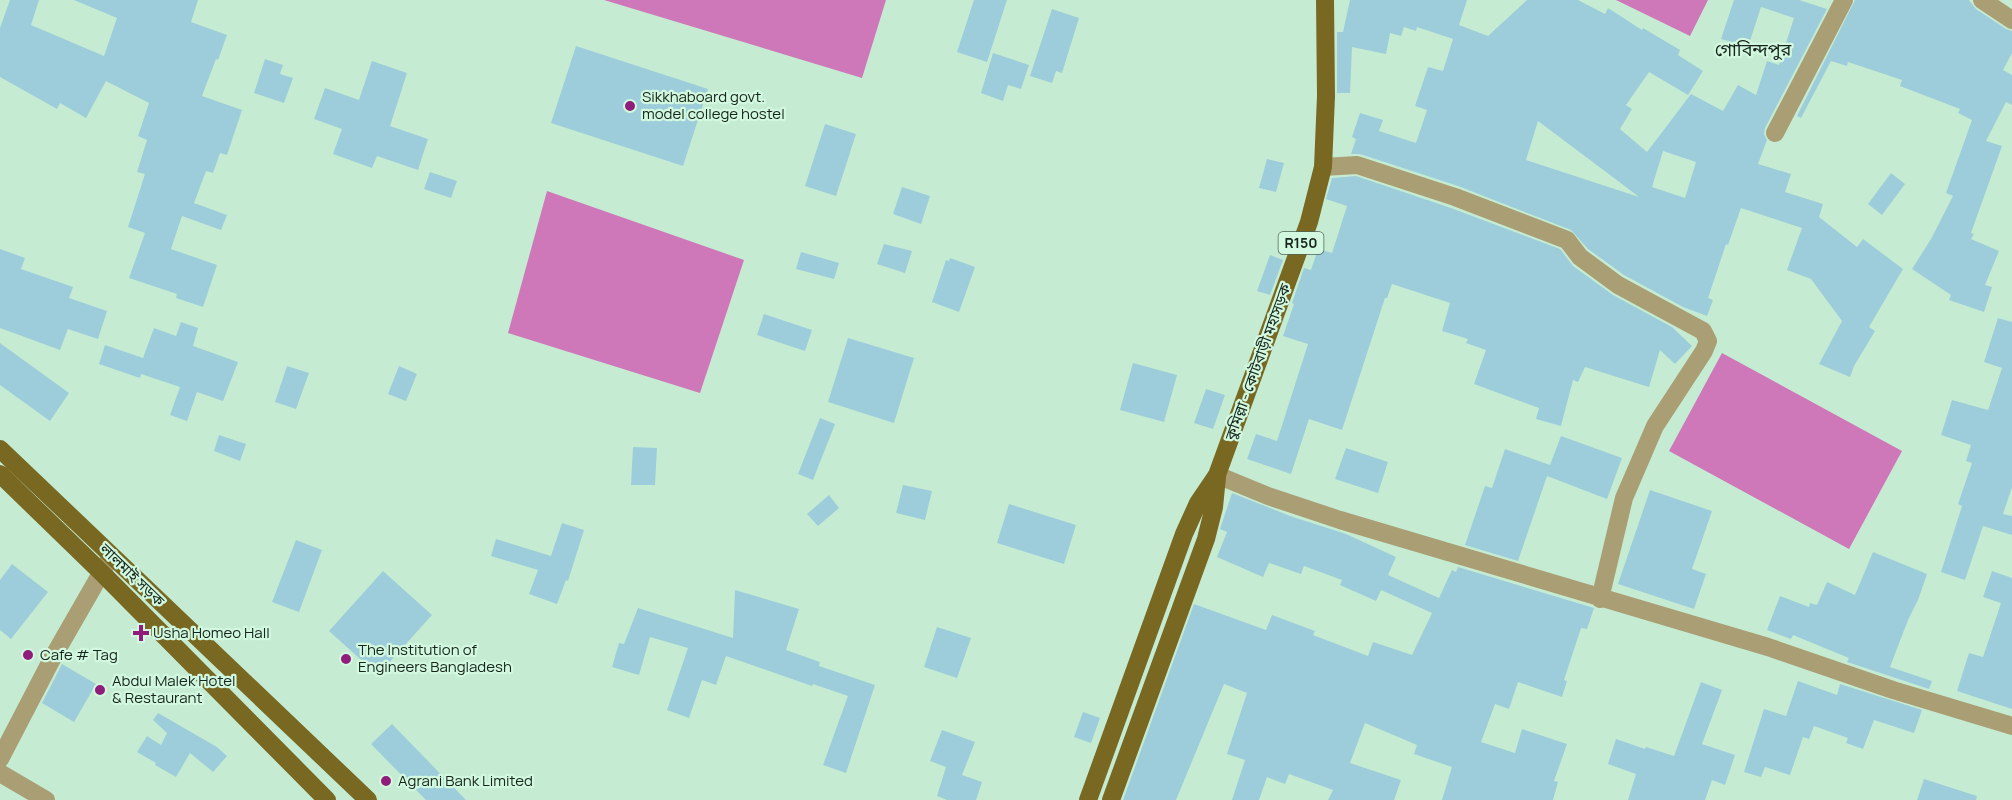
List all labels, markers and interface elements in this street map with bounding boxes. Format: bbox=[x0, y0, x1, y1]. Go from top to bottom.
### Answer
district label: গোবিন্দপুর bbox=[1715, 37, 1792, 61]
place label: Sikkhaboard govt. model college hostel bbox=[642, 86, 785, 124]
marker: Sikkhaboard govt. model college hostel bbox=[623, 99, 637, 113]
road number: R150 bbox=[1278, 232, 1324, 254]
street label: কুমিল্লা - কোটবাড়ী মহাসড়ক bbox=[1219, 280, 1296, 444]
street label: লালমাই সড়ক bbox=[95, 538, 170, 611]
place label: Usha Homeo Hall bbox=[153, 622, 270, 643]
marker: Usha Homeo Hall bbox=[134, 626, 148, 640]
place label: The Institution of Engineers Bangladesh bbox=[358, 639, 512, 677]
place label: Cafe # Tag bbox=[40, 644, 118, 665]
marker: Cafe # Tag bbox=[21, 648, 35, 662]
marker: The Institution of Engineers Bangladesh bbox=[339, 652, 353, 666]
place label: Abdul Malek Hotel & Restaurant bbox=[112, 670, 235, 708]
marker: Abdul Malek Hotel & Restaurant bbox=[93, 683, 107, 697]
place label: Agrani Bank Limited bbox=[398, 770, 533, 791]
marker: Agrani Bank Limited bbox=[379, 774, 393, 788]

